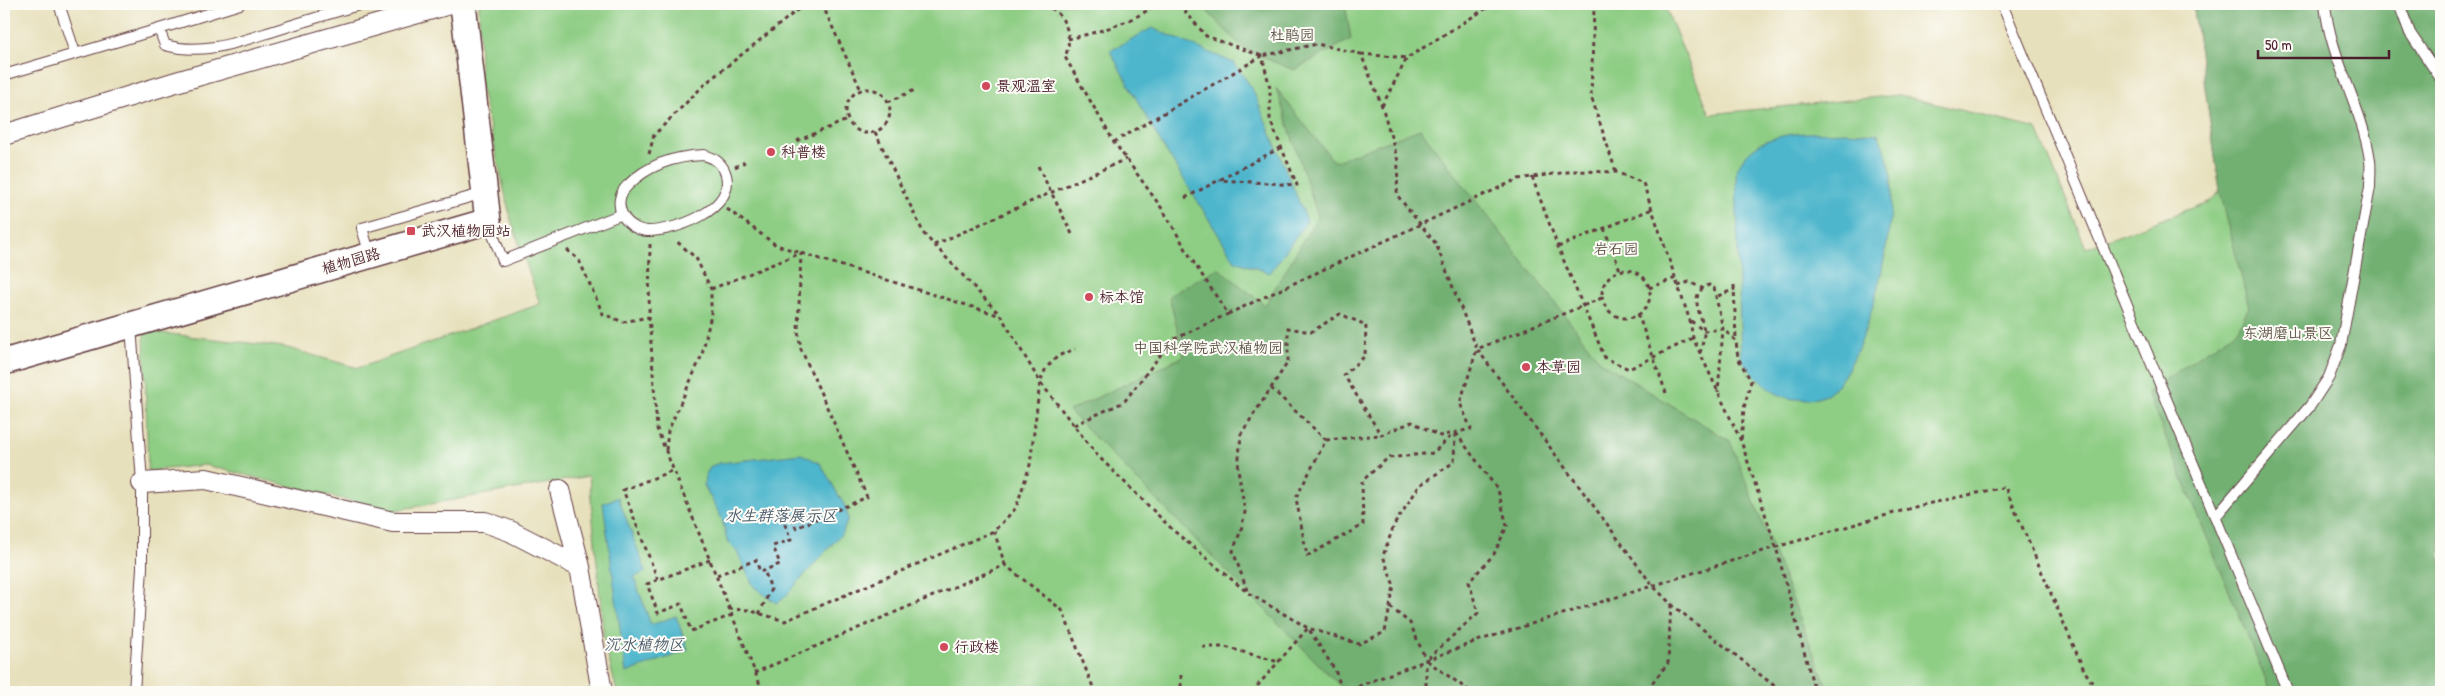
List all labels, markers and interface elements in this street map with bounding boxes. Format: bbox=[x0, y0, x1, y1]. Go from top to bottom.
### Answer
park label: 杜鹃园 bbox=[1269, 24, 1315, 45]
scale bar bbox=[2258, 28, 2389, 60]
text: 50 m bbox=[2265, 34, 2292, 55]
place label: 景观温室 bbox=[996, 75, 1056, 96]
marker: 景观温室 bbox=[980, 80, 992, 92]
place label: 科普楼 bbox=[781, 141, 826, 162]
marker: 科普楼 bbox=[765, 146, 777, 158]
place label: 武汉植物园站 bbox=[421, 220, 511, 241]
marker: 武汉植物园站 bbox=[405, 225, 417, 237]
park label: 岩石园 bbox=[1593, 238, 1639, 259]
street label: 植物园路 bbox=[319, 242, 383, 279]
place label: 标本馆 bbox=[1099, 286, 1144, 307]
marker: 标本馆 bbox=[1083, 291, 1095, 303]
park label: 东湖磨山景区 bbox=[2243, 322, 2333, 343]
park label: 中国科学院武汉植物园 bbox=[1133, 337, 1283, 358]
place label: 本草园 bbox=[1536, 356, 1581, 377]
marker: 本草园 bbox=[1520, 361, 1532, 373]
water label: 水生群落展示区 bbox=[725, 504, 838, 526]
water label: 沉水植物区 bbox=[604, 633, 685, 655]
place label: 行政楼 bbox=[954, 636, 999, 657]
marker: 行政楼 bbox=[938, 641, 950, 653]

